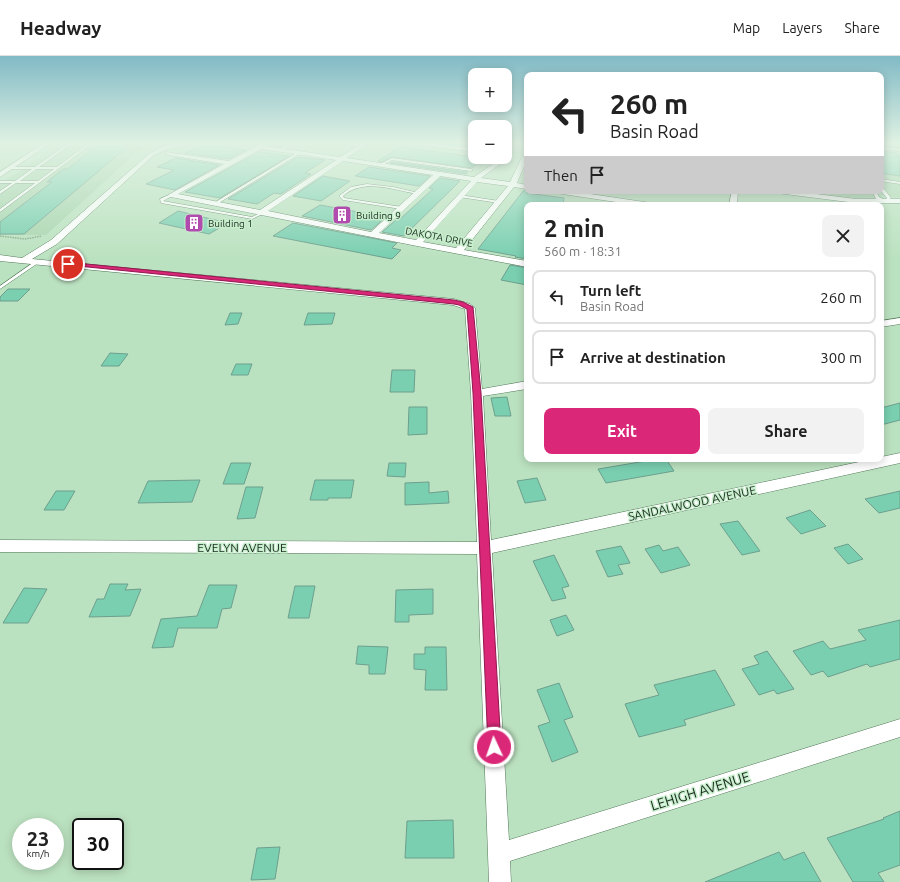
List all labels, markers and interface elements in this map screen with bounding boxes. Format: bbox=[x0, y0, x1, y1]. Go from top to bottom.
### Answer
text: Headway bbox=[20, 17, 101, 39]
text: Map bbox=[733, 20, 760, 36]
text: Layers bbox=[782, 20, 822, 36]
text: Share bbox=[844, 20, 880, 36]
map controls bbox=[468, 68, 512, 164]
button: + bbox=[468, 68, 512, 112]
icon: left bbox=[544, 88, 596, 140]
text: 260 m bbox=[610, 88, 688, 119]
button: − bbox=[468, 120, 512, 164]
text: Basin Road bbox=[610, 121, 699, 141]
icon: arrive bbox=[586, 164, 608, 186]
text: Then bbox=[544, 167, 578, 184]
building icon: Building 9 bbox=[331, 204, 353, 226]
place label: Building 9 bbox=[356, 210, 401, 221]
building icon: Building 1 bbox=[183, 212, 205, 234]
text: 2 min bbox=[544, 215, 605, 242]
button: close bbox=[822, 215, 864, 257]
place label: Building 1 bbox=[208, 218, 253, 229]
street label: DAKOTA DRIVE bbox=[404, 225, 474, 249]
text: 560 m · 18:31 bbox=[544, 244, 622, 258]
pin bbox=[51, 247, 85, 281]
icon: arrive bbox=[57, 253, 79, 275]
text: Turn left bbox=[580, 282, 641, 299]
icon: left bbox=[546, 286, 568, 308]
text: 260 m bbox=[820, 289, 862, 306]
text: Basin Road bbox=[580, 299, 644, 313]
icon: arrive bbox=[546, 346, 568, 368]
text: Arrive at destination bbox=[580, 349, 726, 366]
text: 300 m bbox=[820, 349, 862, 366]
button: Exit bbox=[544, 408, 700, 454]
button: Share bbox=[708, 408, 864, 454]
street label: SANDALWOOD AVENUE bbox=[627, 483, 757, 523]
street label: EVELYN AVENUE bbox=[197, 541, 287, 554]
position arrow bbox=[473, 726, 515, 768]
street label: LEHIGH AVENUE bbox=[648, 768, 752, 814]
speed limit sign: 30 bbox=[72, 818, 124, 870]
text: 23 bbox=[27, 827, 49, 850]
text: km/h bbox=[26, 848, 50, 859]

